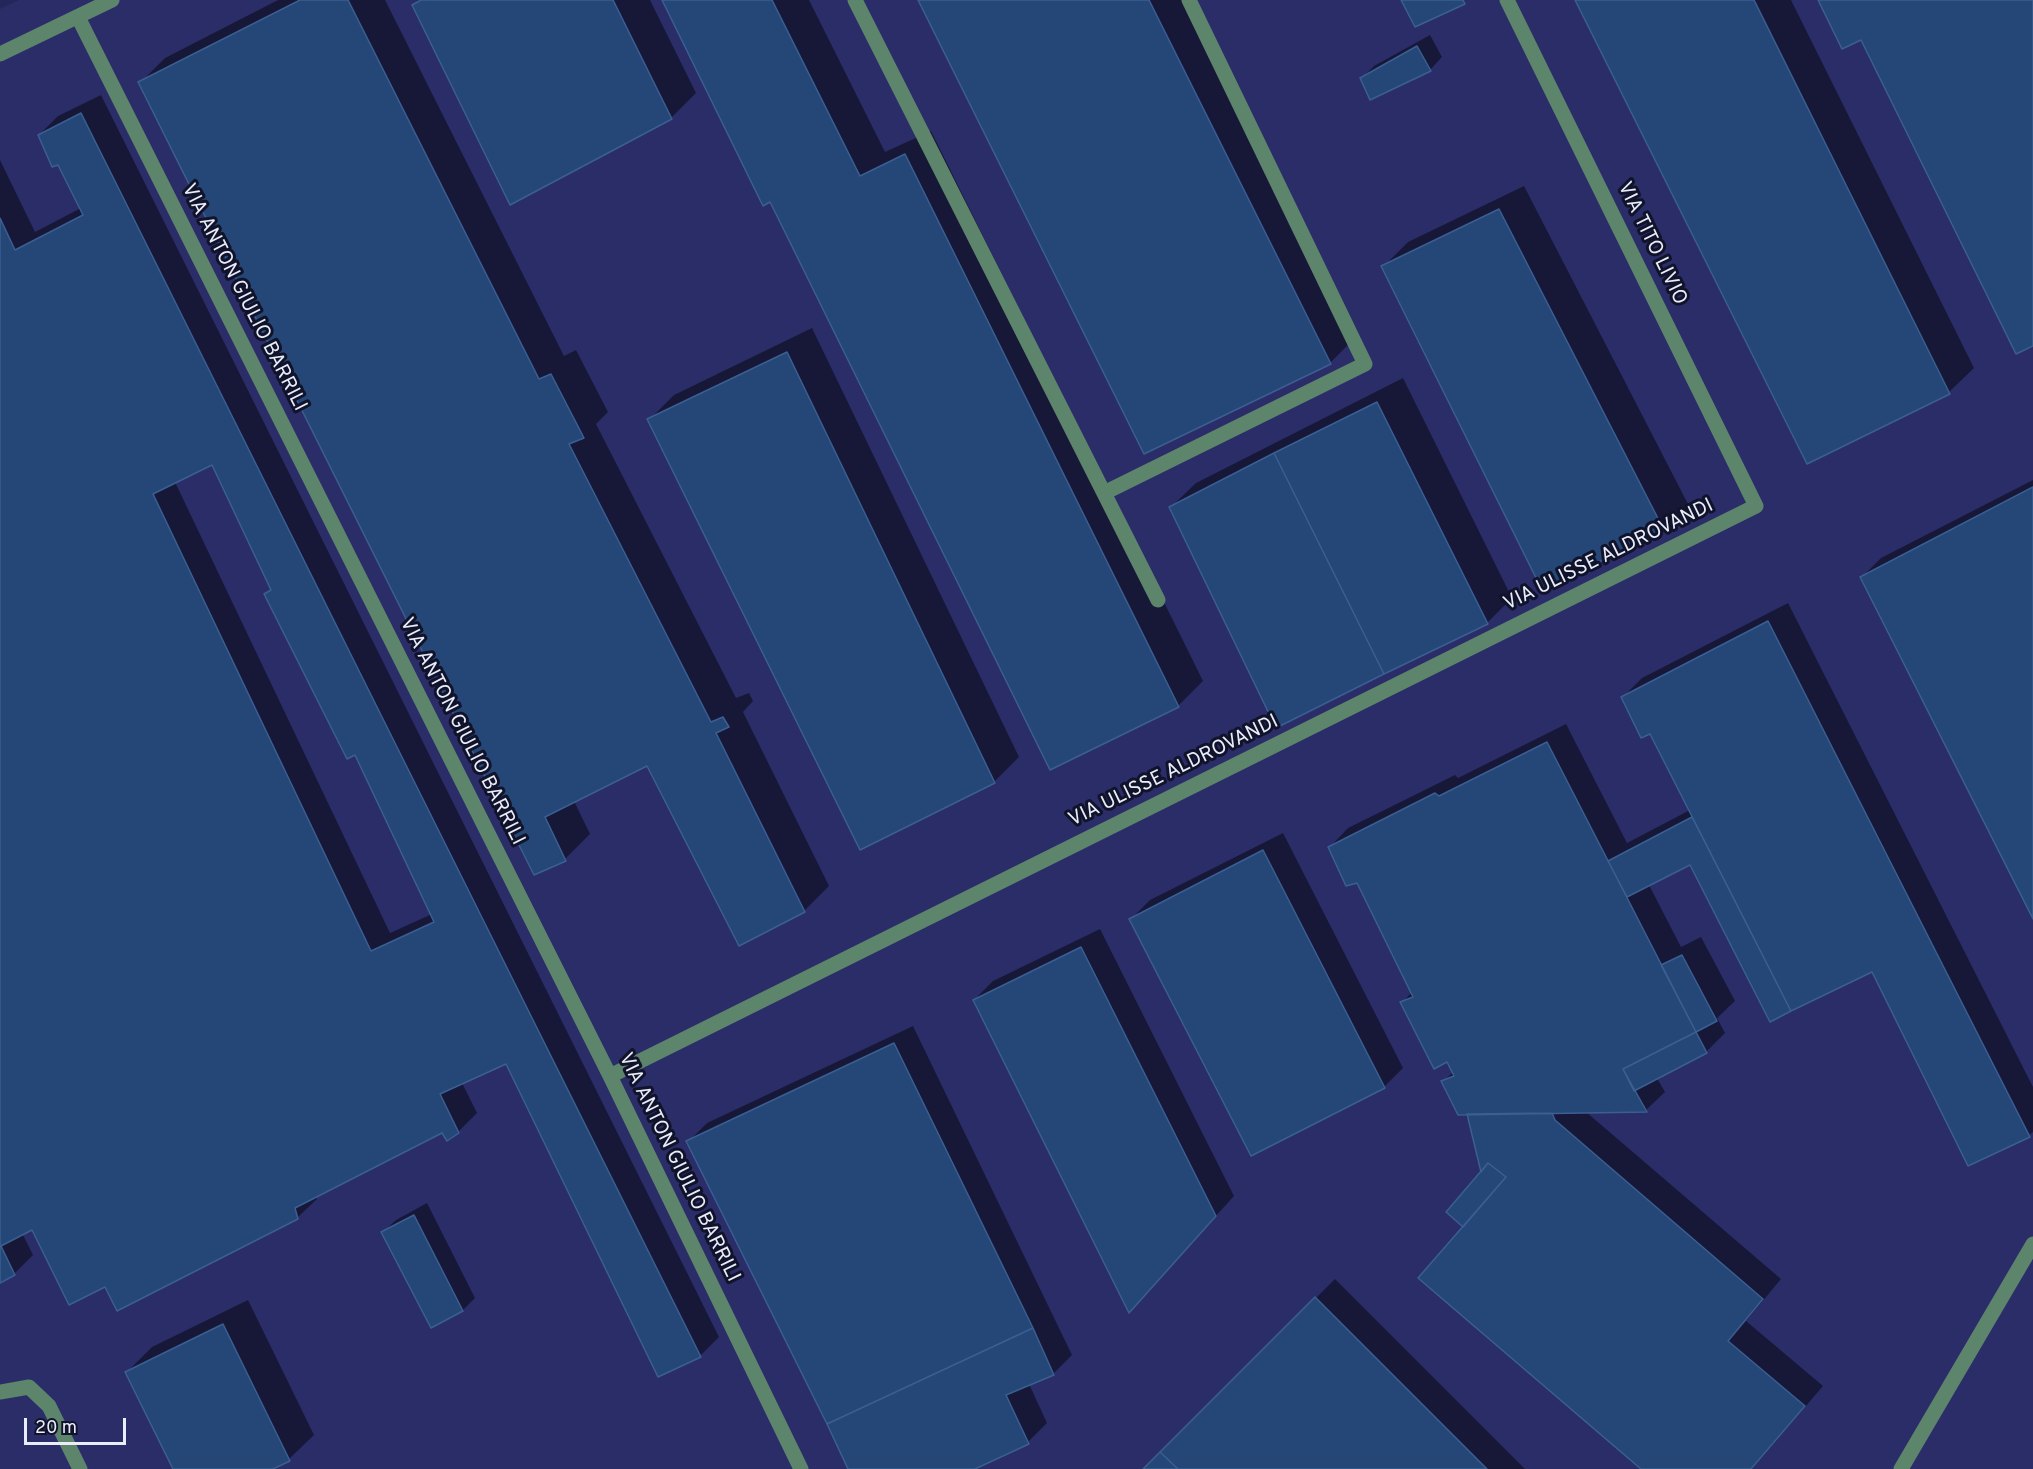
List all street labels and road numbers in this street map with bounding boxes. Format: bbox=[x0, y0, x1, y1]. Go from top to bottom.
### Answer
street label: VIA TITO LIVIO bbox=[1611, 179, 1691, 309]
street label: VIA ANTON GIULIO BARRILI bbox=[175, 180, 311, 416]
street label: VIA ULISSE ALDROVANDI bbox=[1500, 495, 1718, 617]
street label: VIA ANTON GIULIO BARRILI bbox=[393, 614, 529, 850]
street label: VIA ULISSE ALDROVANDI bbox=[1065, 711, 1283, 833]
street label: VIA ANTON GIULIO BARRILI bbox=[612, 1050, 744, 1286]

